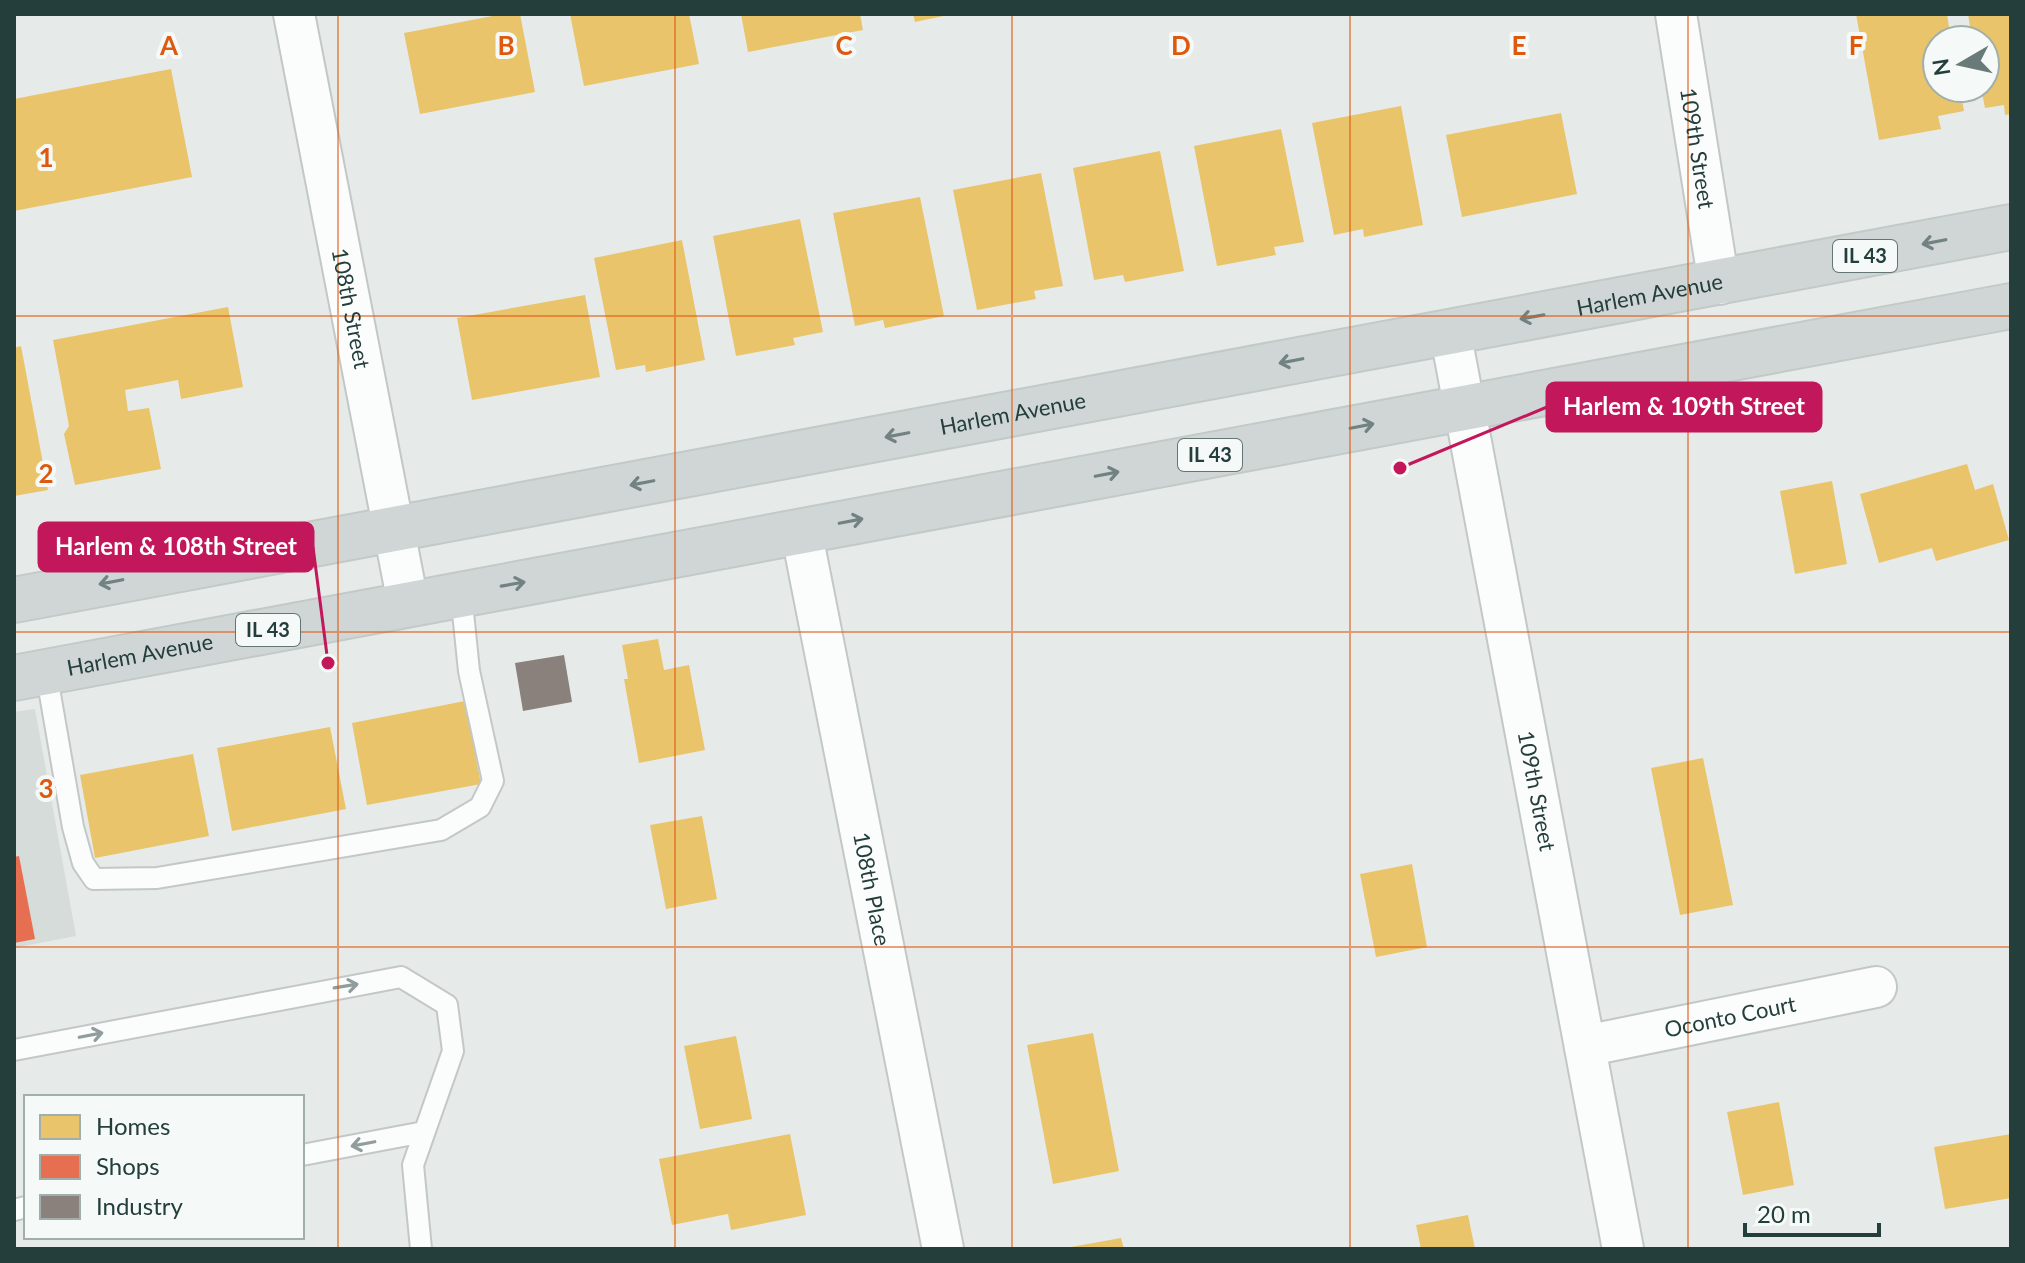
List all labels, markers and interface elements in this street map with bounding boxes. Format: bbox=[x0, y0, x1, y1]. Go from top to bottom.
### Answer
north arrow bbox=[1921, 24, 2001, 104]
text: A bbox=[159, 29, 179, 61]
text: B bbox=[497, 29, 515, 61]
text: C bbox=[835, 29, 853, 61]
text: D bbox=[1171, 29, 1191, 61]
text: E bbox=[1512, 29, 1526, 61]
text: F bbox=[1849, 29, 1863, 61]
text: N bbox=[1926, 57, 1955, 78]
street label: 109th Street bbox=[1675, 86, 1721, 211]
text: 1 bbox=[38, 141, 54, 173]
one-way arrow bbox=[1922, 236, 1948, 251]
road number: IL 43 bbox=[1833, 240, 1897, 272]
street label: 108th Street bbox=[327, 246, 376, 371]
street label: Harlem Avenue bbox=[1574, 267, 1725, 321]
one-way arrow bbox=[1520, 310, 1545, 325]
one-way arrow bbox=[1278, 354, 1304, 369]
callout: Harlem & 109th Street bbox=[1547, 383, 1821, 431]
street label: Harlem Avenue bbox=[937, 386, 1088, 440]
text: Harlem & 109th Street bbox=[1563, 391, 1805, 420]
one-way arrow bbox=[1349, 418, 1374, 433]
one-way arrow bbox=[885, 428, 911, 443]
road number: IL 43 bbox=[1178, 439, 1242, 471]
text: 2 bbox=[38, 457, 54, 489]
one-way arrow bbox=[1093, 465, 1119, 480]
one-way arrow bbox=[630, 476, 655, 491]
one-way arrow bbox=[838, 513, 863, 528]
callout: Harlem & 108th Street bbox=[39, 523, 313, 571]
text: Harlem & 108th Street bbox=[55, 531, 297, 560]
one-way arrow bbox=[99, 575, 124, 590]
one-way arrow bbox=[499, 575, 525, 590]
road number: IL 43 bbox=[236, 614, 300, 646]
street label: Harlem Avenue bbox=[64, 627, 215, 681]
street label: 109th Street bbox=[1513, 728, 1562, 853]
text: 3 bbox=[38, 772, 54, 804]
street label: 108th Place bbox=[848, 830, 897, 948]
one-way arrow bbox=[333, 978, 358, 993]
street label: Oconto Court bbox=[1662, 990, 1798, 1043]
one-way arrow bbox=[77, 1027, 103, 1042]
legend bbox=[24, 1095, 304, 1239]
text: Homes bbox=[96, 1111, 170, 1140]
one-way arrow bbox=[351, 1137, 376, 1152]
text: Shops bbox=[96, 1151, 160, 1180]
scale bar bbox=[1745, 1187, 1879, 1237]
text: Industry bbox=[96, 1191, 183, 1220]
text: 20 m bbox=[1757, 1199, 1811, 1228]

